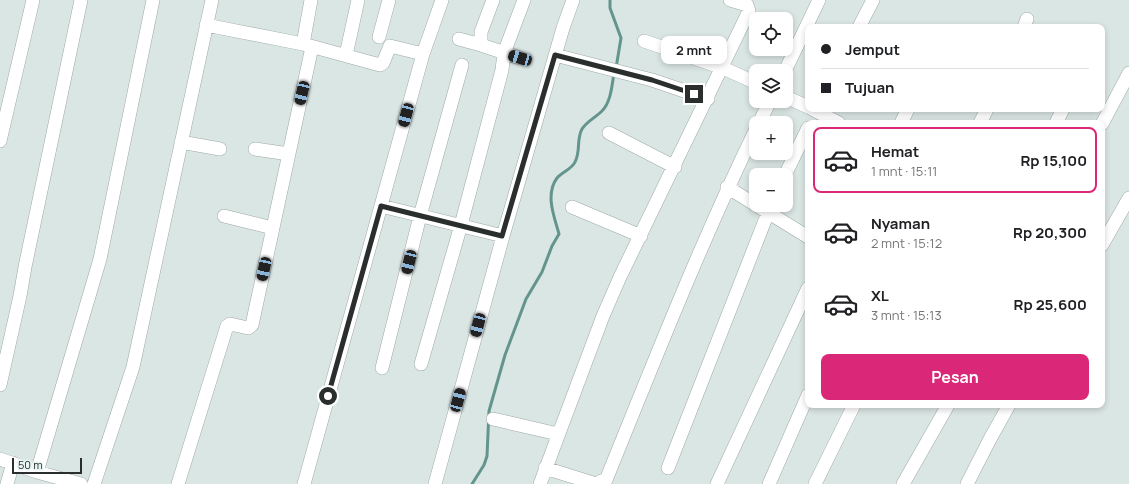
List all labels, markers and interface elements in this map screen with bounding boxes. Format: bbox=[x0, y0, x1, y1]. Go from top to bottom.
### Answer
map controls bbox=[749, 12, 793, 212]
button: locate bbox=[749, 12, 793, 56]
callout: 2 mnt bbox=[661, 36, 727, 64]
text: Jemput bbox=[845, 39, 900, 60]
text: 2 mnt bbox=[676, 41, 712, 59]
car bbox=[507, 49, 533, 67]
button: layers bbox=[749, 64, 793, 108]
text: Tujuan bbox=[845, 77, 894, 98]
car bbox=[293, 80, 311, 106]
route end bbox=[685, 85, 703, 103]
car bbox=[397, 102, 415, 128]
button: + bbox=[749, 116, 793, 160]
text: Hemat bbox=[871, 141, 919, 162]
icon: car bbox=[823, 142, 859, 178]
text: Rp 15,100 bbox=[1020, 150, 1087, 171]
text: 1 mnt · 15:11 bbox=[871, 162, 937, 180]
button: − bbox=[749, 168, 793, 212]
text: Nyaman bbox=[871, 213, 930, 234]
icon: car bbox=[823, 214, 859, 250]
text: Rp 20,300 bbox=[1013, 222, 1087, 243]
text: 2 mnt · 15:12 bbox=[871, 234, 942, 252]
car bbox=[400, 249, 418, 275]
car bbox=[256, 256, 272, 282]
text: XL bbox=[871, 285, 889, 306]
icon: car bbox=[823, 286, 859, 322]
text: Rp 25,600 bbox=[1014, 294, 1087, 315]
text: 3 mnt · 15:13 bbox=[871, 306, 942, 324]
car bbox=[469, 312, 487, 338]
button: Pesan bbox=[821, 354, 1089, 400]
route start bbox=[319, 387, 337, 405]
car bbox=[449, 387, 467, 413]
scale bar bbox=[12, 456, 82, 475]
text: 50 m bbox=[18, 457, 43, 472]

